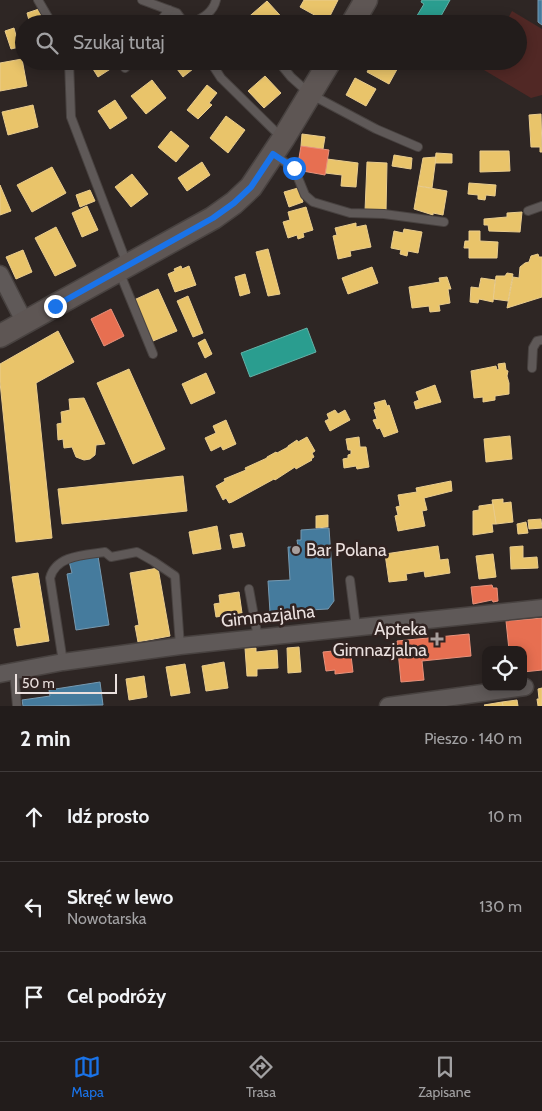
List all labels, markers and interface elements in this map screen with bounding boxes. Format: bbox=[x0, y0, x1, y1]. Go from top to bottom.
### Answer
search box bbox=[15, 15, 527, 70]
icon: search bbox=[33, 29, 61, 57]
text: Szukaj tutaj bbox=[73, 31, 165, 54]
route start bbox=[283, 157, 306, 180]
route end bbox=[44, 295, 67, 318]
place label: Bar Polana bbox=[306, 539, 387, 561]
marker: Bar Polana bbox=[290, 544, 302, 556]
street label: Gimnazjalna bbox=[220, 600, 316, 632]
place label: Apteka Gimnazjalna bbox=[333, 618, 427, 661]
marker: Apteka Gimnazjalna bbox=[431, 633, 443, 645]
map controls bbox=[482, 646, 527, 691]
button: locate bbox=[482, 646, 527, 691]
scale bar bbox=[15, 671, 118, 694]
text: 50 m bbox=[22, 674, 55, 692]
text: 2 min bbox=[20, 726, 71, 751]
text: Pieszo · 140 m bbox=[424, 729, 522, 748]
icon: ahead bbox=[20, 803, 48, 831]
text: Idź prosto bbox=[67, 805, 149, 828]
text: 10 m bbox=[488, 807, 522, 826]
text: Skręć w lewo bbox=[67, 886, 173, 909]
icon: left bbox=[20, 893, 48, 921]
text: 130 m bbox=[479, 897, 522, 916]
text: Nowotarska bbox=[67, 909, 147, 928]
icon: arrive bbox=[20, 983, 48, 1011]
text: Cel podróży bbox=[67, 985, 166, 1008]
tab: Mapa bbox=[71, 1053, 104, 1101]
tab: Trasa bbox=[246, 1053, 276, 1101]
tab: Zapisane bbox=[418, 1053, 471, 1101]

